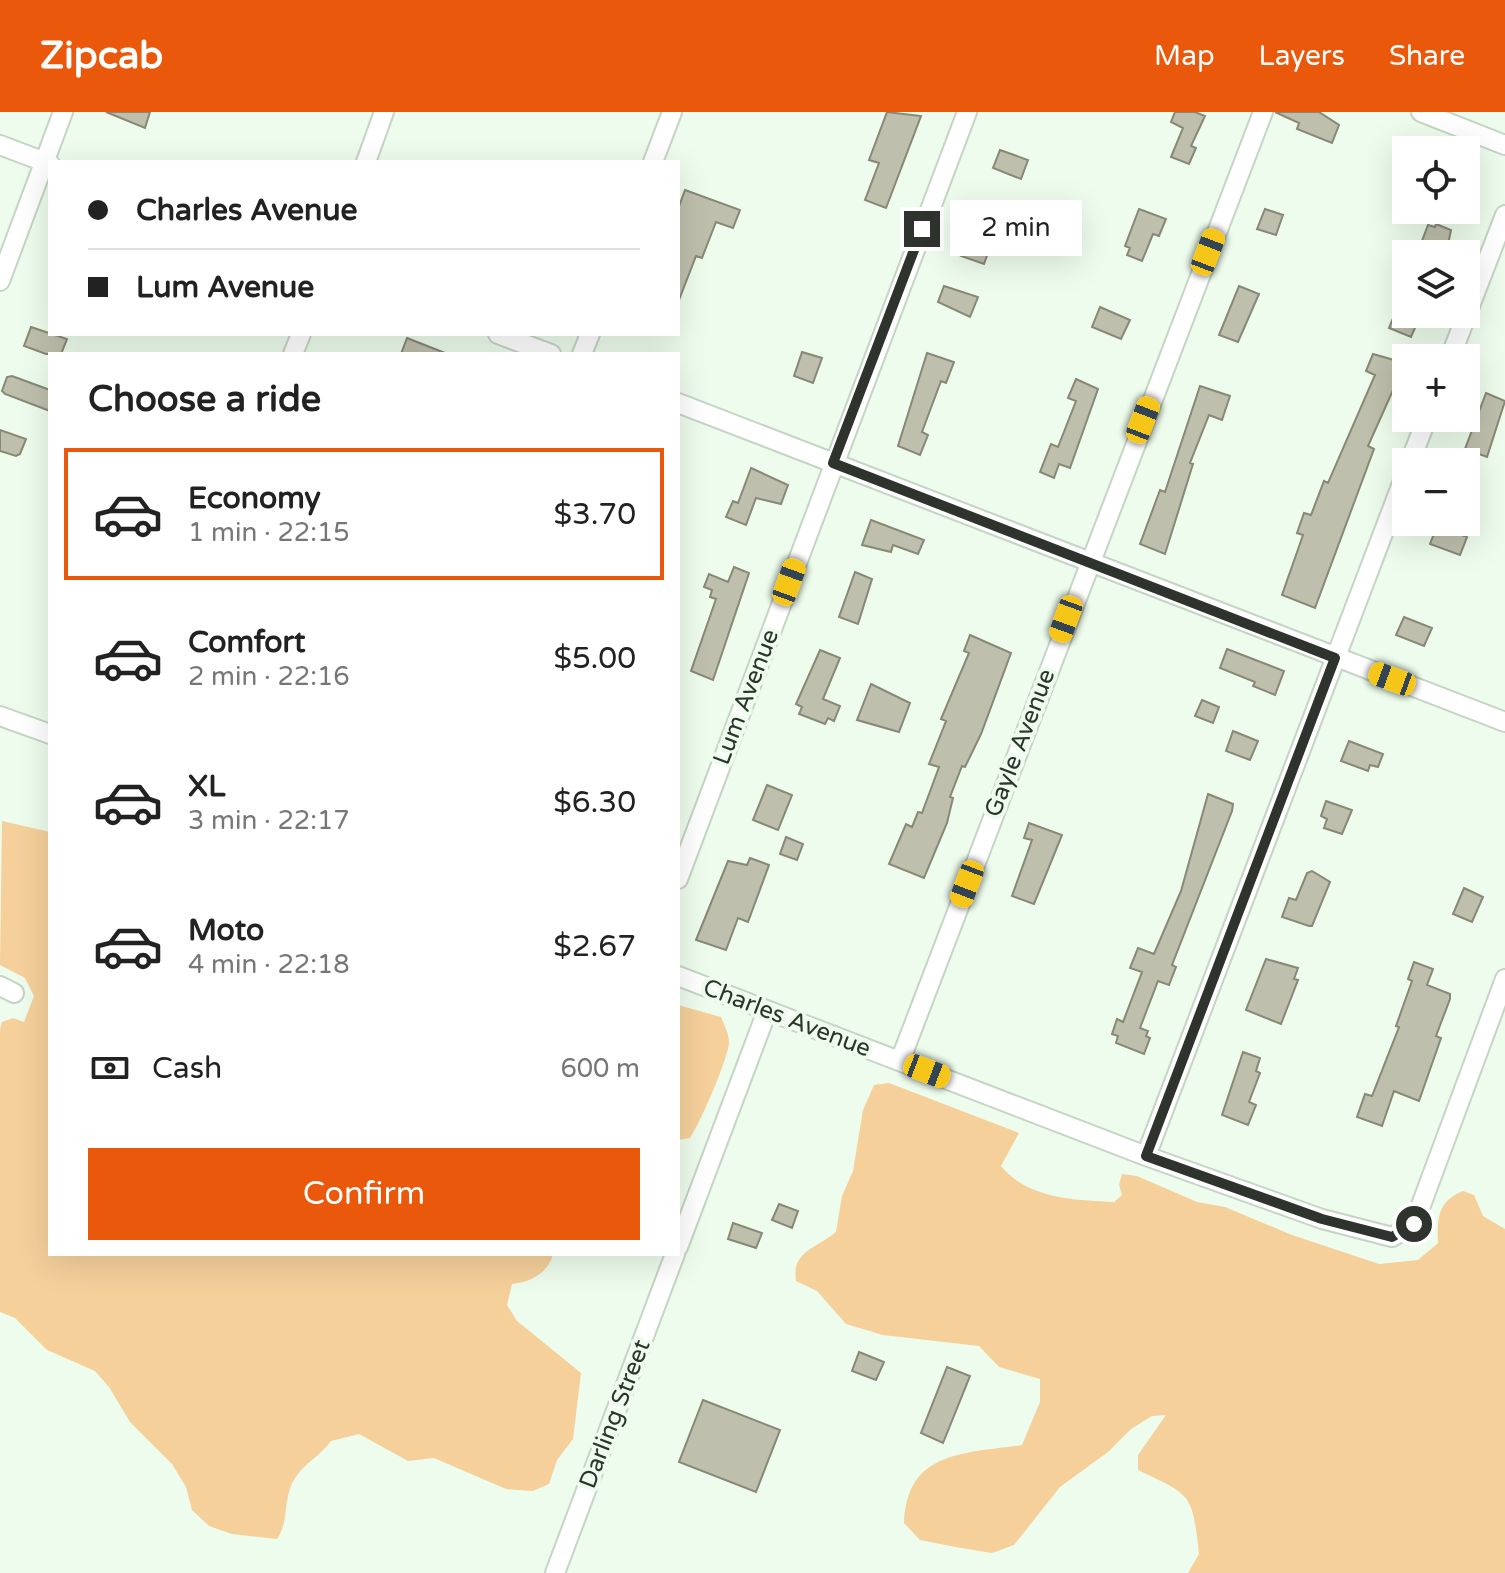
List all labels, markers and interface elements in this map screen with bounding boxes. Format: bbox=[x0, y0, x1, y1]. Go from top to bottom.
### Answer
text: Zipcab bbox=[40, 33, 163, 79]
text: Map bbox=[1154, 39, 1215, 73]
text: Layers bbox=[1259, 39, 1345, 73]
text: Share bbox=[1389, 39, 1465, 73]
map controls bbox=[1392, 136, 1480, 536]
button: locate bbox=[1392, 136, 1480, 224]
text: Charles Avenue bbox=[136, 192, 358, 229]
callout: 2 min bbox=[950, 201, 1082, 257]
route end bbox=[904, 211, 940, 247]
text: 2 min bbox=[981, 212, 1051, 243]
car bbox=[1188, 225, 1228, 279]
button: layers bbox=[1392, 240, 1480, 328]
text: Lum Avenue bbox=[136, 269, 314, 306]
button: + bbox=[1392, 344, 1480, 432]
text: Choose a ride bbox=[88, 378, 321, 421]
car bbox=[1123, 393, 1163, 447]
button: − bbox=[1392, 448, 1480, 536]
icon: car bbox=[92, 478, 164, 550]
text: Economy bbox=[188, 480, 321, 517]
text: $3.70 bbox=[554, 496, 636, 533]
text: 1 min · 22:15 bbox=[188, 517, 350, 548]
car bbox=[770, 555, 808, 609]
car bbox=[1047, 592, 1085, 646]
icon: car bbox=[92, 622, 164, 694]
text: Comfort bbox=[188, 624, 306, 661]
street label: Lum Avenue bbox=[707, 625, 785, 769]
text: $5.00 bbox=[554, 640, 636, 677]
car bbox=[1365, 660, 1419, 698]
text: 2 min · 22:16 bbox=[188, 661, 350, 692]
street label: Gayle Avenue bbox=[979, 665, 1061, 821]
icon: car bbox=[92, 766, 164, 838]
text: XL bbox=[188, 768, 225, 805]
text: $6.30 bbox=[553, 784, 636, 821]
text: 3 min · 22:17 bbox=[188, 805, 350, 836]
car bbox=[947, 857, 987, 911]
icon: car bbox=[92, 910, 164, 982]
text: Moto bbox=[188, 912, 264, 949]
text: $2.67 bbox=[553, 928, 636, 965]
text: 4 min · 22:18 bbox=[188, 949, 350, 980]
street label: Charles Avenue bbox=[699, 973, 875, 1063]
icon: cash bbox=[88, 1046, 132, 1090]
text: Cash bbox=[152, 1050, 222, 1087]
car bbox=[900, 1051, 954, 1091]
text: 600 m bbox=[560, 1053, 640, 1084]
button: Confirm bbox=[88, 1148, 640, 1240]
route start bbox=[1396, 1206, 1432, 1242]
street label: Darling Street bbox=[573, 1336, 657, 1492]

